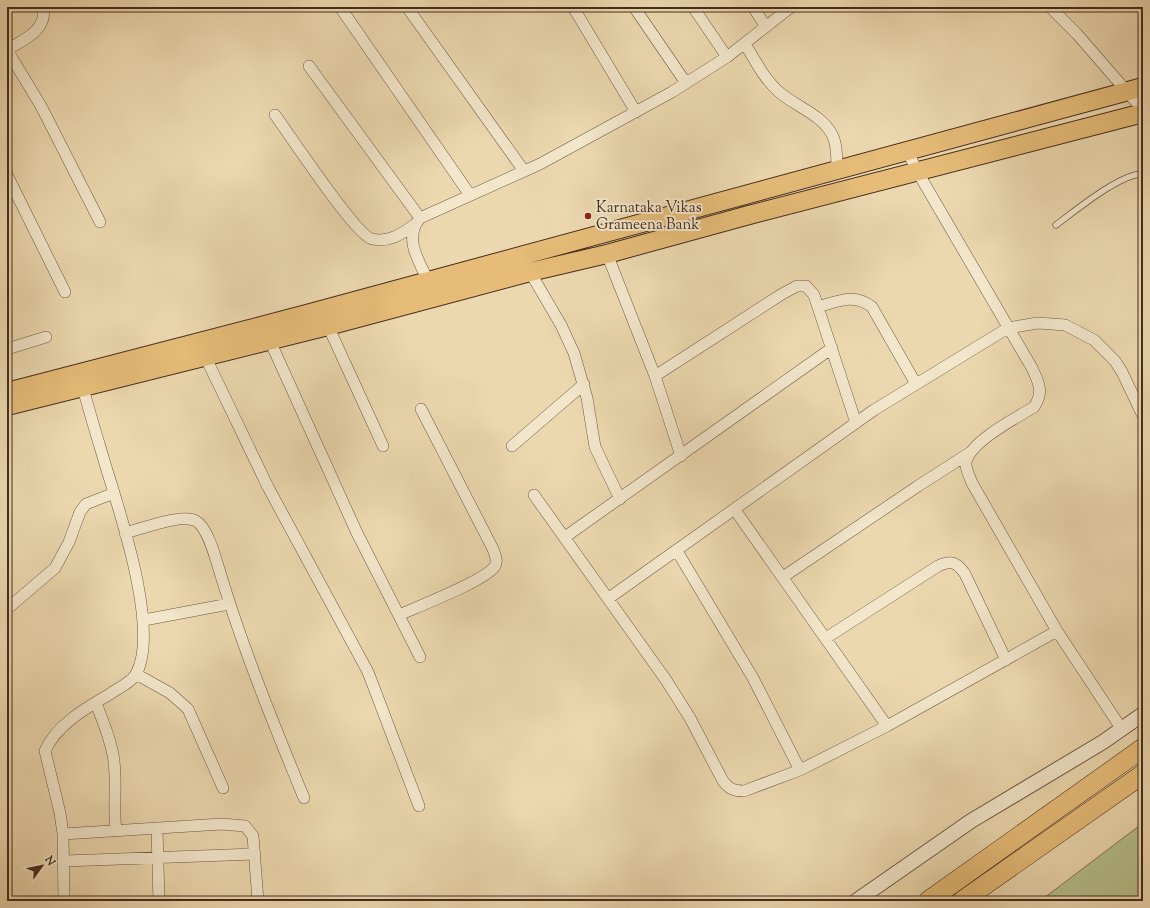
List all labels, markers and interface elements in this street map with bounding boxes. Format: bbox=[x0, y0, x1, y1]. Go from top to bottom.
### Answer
place label: Karnataka Vikas Grameena Bank bbox=[596, 198, 702, 236]
marker: Karnataka Vikas Grameena Bank bbox=[583, 211, 593, 221]
north arrow bbox=[22, 846, 62, 886]
text: N bbox=[40, 852, 59, 869]

